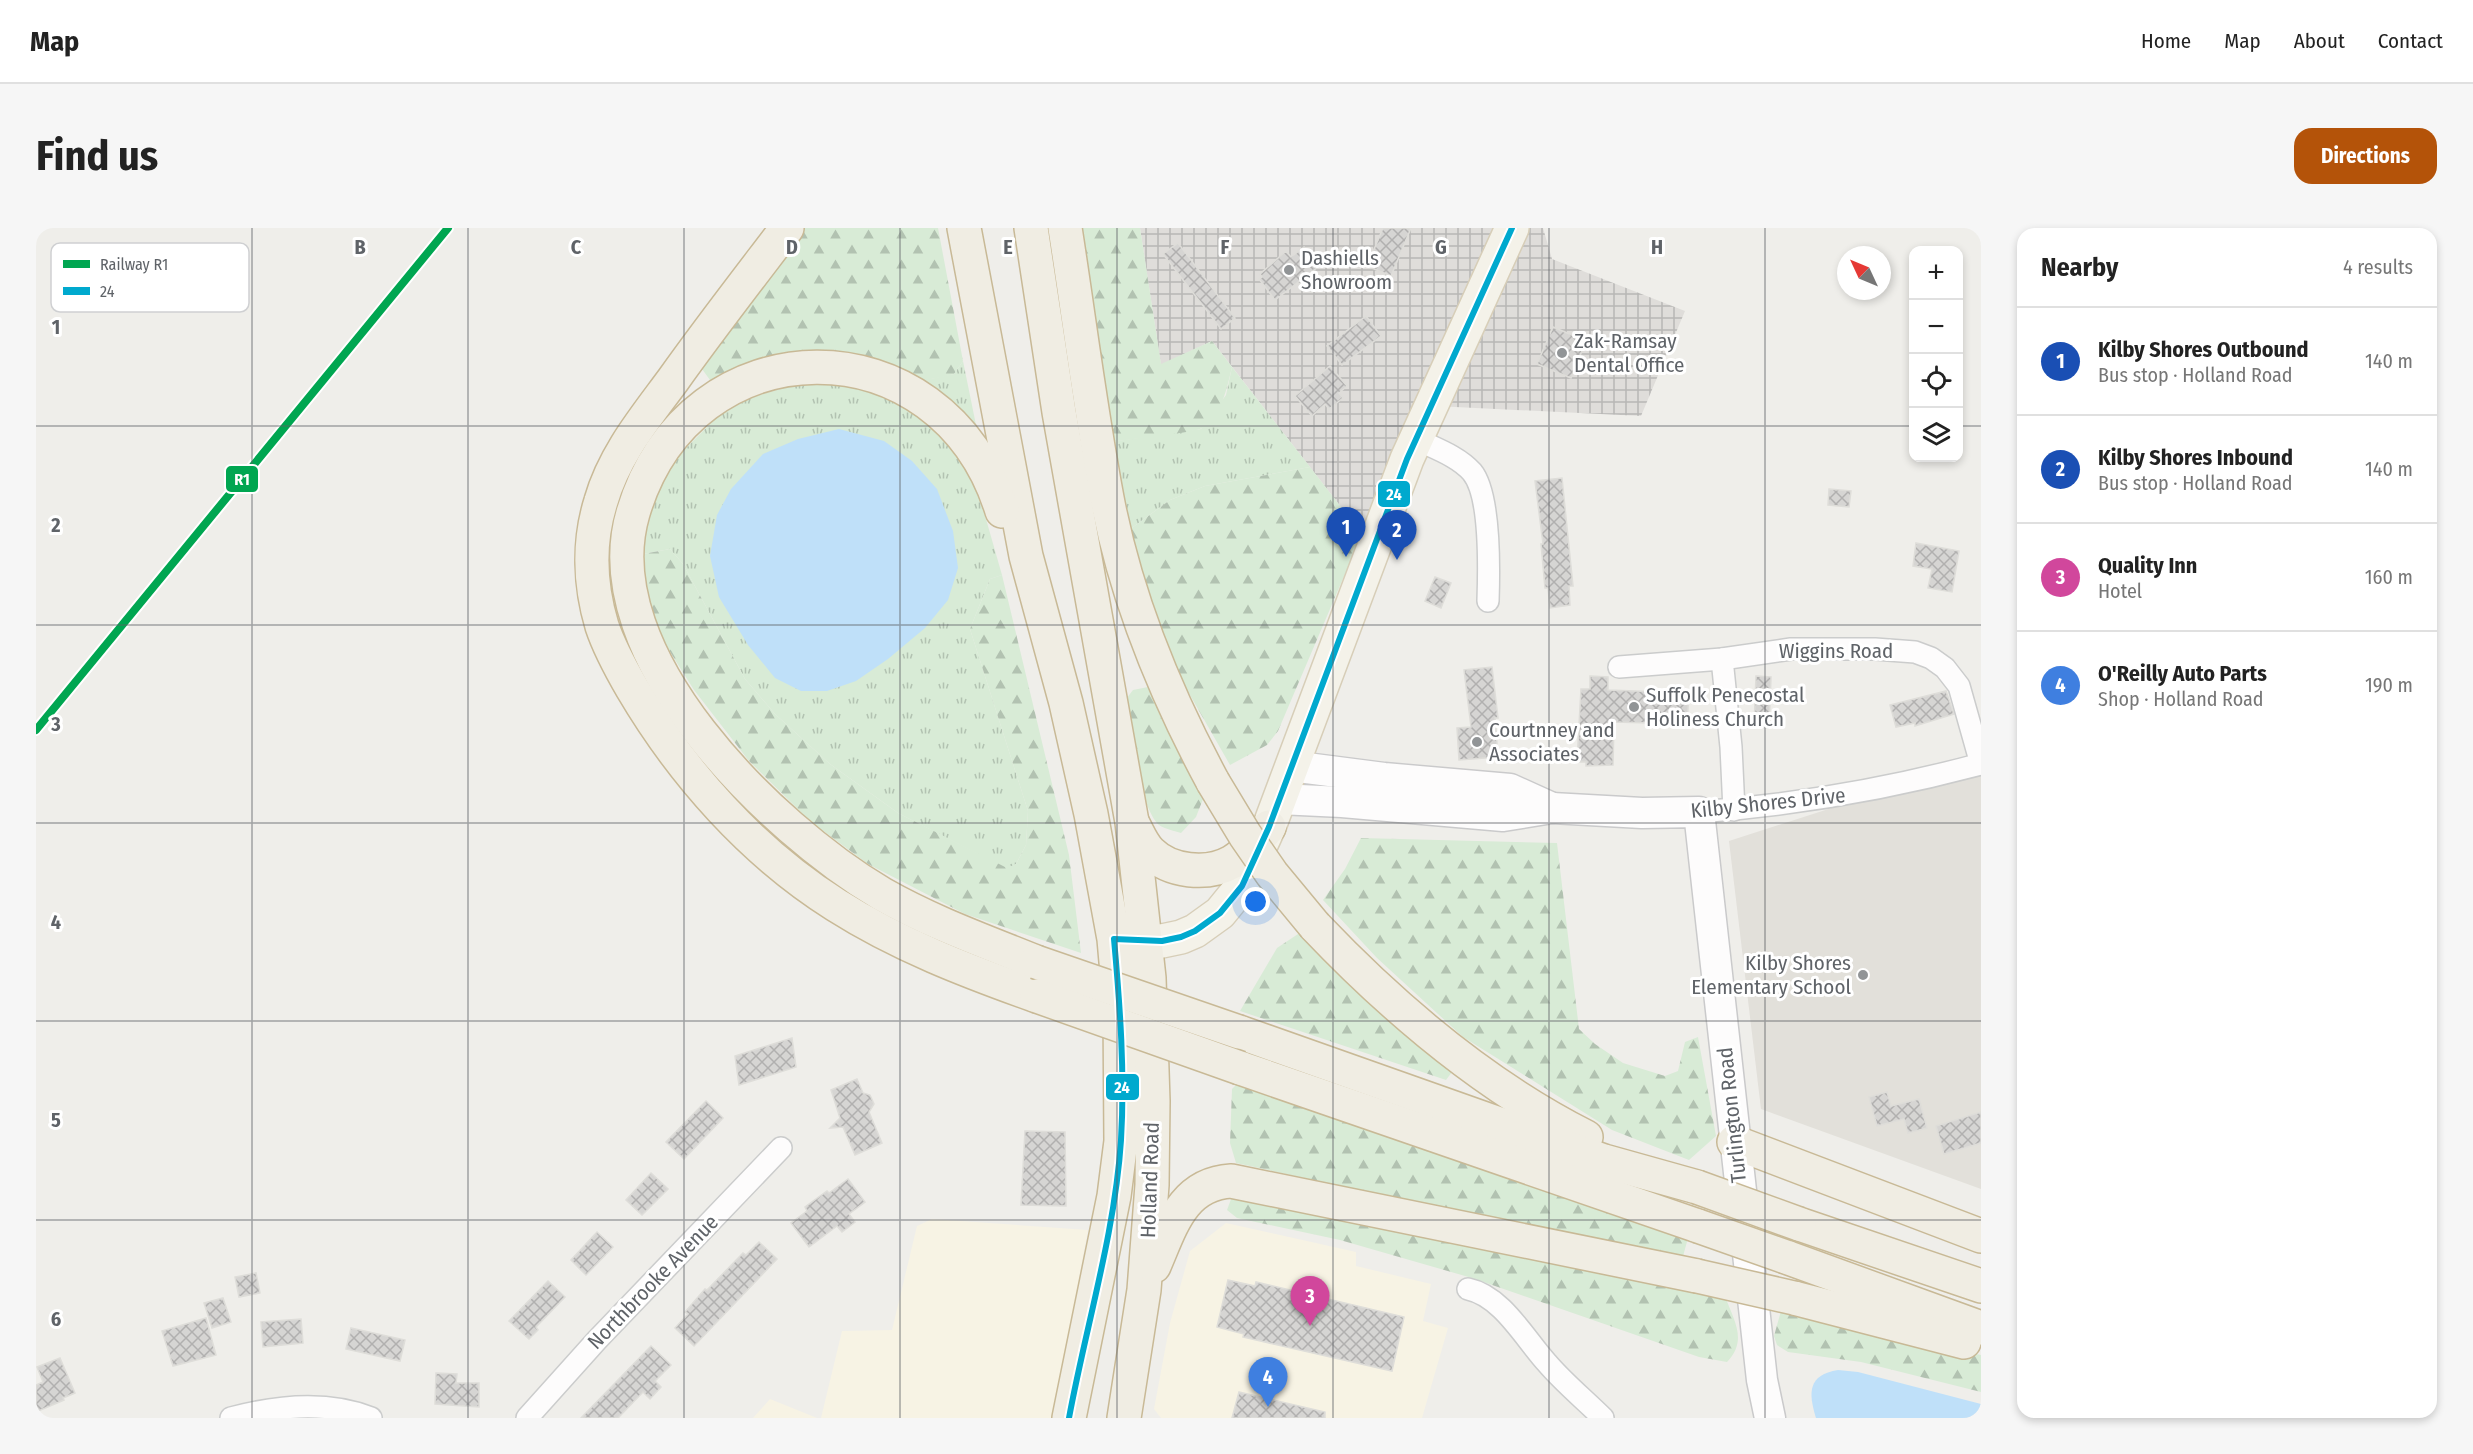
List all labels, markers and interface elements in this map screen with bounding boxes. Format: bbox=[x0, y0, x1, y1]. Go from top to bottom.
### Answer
text: Map bbox=[30, 25, 79, 58]
text: Home bbox=[2141, 28, 2191, 54]
text: Map bbox=[2224, 28, 2261, 54]
text: About bbox=[2294, 28, 2345, 54]
text: Contact bbox=[2378, 28, 2443, 54]
button: Directions bbox=[2294, 128, 2437, 184]
text: Find us bbox=[36, 131, 158, 181]
text: B bbox=[354, 235, 366, 259]
text: C bbox=[571, 235, 582, 259]
text: D bbox=[786, 235, 798, 259]
text: E bbox=[1003, 235, 1013, 259]
text: F bbox=[1221, 235, 1230, 259]
text: G bbox=[1435, 235, 1447, 259]
text: H bbox=[1651, 235, 1663, 259]
legend bbox=[51, 243, 249, 312]
place label: Dashiells Showroom bbox=[1301, 245, 1392, 295]
north arrow bbox=[1837, 246, 1891, 300]
map controls bbox=[1909, 246, 1963, 462]
button: + bbox=[1909, 246, 1963, 300]
text: Nearby bbox=[2041, 252, 2118, 283]
text: Railway R1 bbox=[100, 255, 168, 274]
text: 4 results bbox=[2343, 255, 2413, 279]
marker: Dashiells Showroom bbox=[1282, 263, 1296, 277]
text: 24 bbox=[100, 282, 115, 301]
button: − bbox=[1909, 300, 1963, 354]
text: 1 bbox=[52, 315, 60, 339]
place label: Zak-Ramsay Dental Office bbox=[1574, 328, 1684, 378]
text: Kilby Shores Outbound bbox=[2098, 336, 2308, 363]
marker: Zak-Ramsay Dental Office bbox=[1555, 346, 1569, 360]
text: 1 bbox=[2056, 349, 2065, 373]
text: 140 m bbox=[2365, 349, 2413, 373]
button: locate bbox=[1909, 354, 1963, 408]
text: Bus stop · Holland Road bbox=[2098, 363, 2293, 387]
button: layers bbox=[1909, 408, 1963, 462]
text: Kilby Shores Inbound bbox=[2098, 444, 2293, 471]
text: 2 bbox=[2056, 457, 2065, 481]
text: 140 m bbox=[2365, 457, 2413, 481]
line badge: R1 bbox=[225, 465, 259, 493]
text: R1 bbox=[234, 470, 250, 489]
text: Bus stop · Holland Road bbox=[2098, 471, 2293, 495]
line badge: 24 bbox=[1377, 480, 1411, 508]
text: 24 bbox=[1385, 485, 1402, 504]
pin: 1 bbox=[1326, 508, 1366, 557]
pin: 2 bbox=[1378, 510, 1416, 560]
text: 2 bbox=[50, 513, 61, 537]
text: Quality Inn bbox=[2098, 552, 2197, 579]
text: 3 bbox=[2056, 565, 2065, 589]
text: 160 m bbox=[2365, 565, 2413, 589]
text: Hotel bbox=[2098, 579, 2142, 603]
street label: Wiggins Road bbox=[1779, 638, 1893, 664]
text: O'Reilly Auto Parts bbox=[2098, 660, 2267, 687]
text: 4 bbox=[2055, 673, 2066, 697]
text: 190 m bbox=[2365, 673, 2413, 697]
place label: Suffolk Penecostal Holiness Church bbox=[1646, 682, 1805, 732]
text: Shop · Holland Road bbox=[2098, 687, 2264, 711]
marker: Suffolk Penecostal Holiness Church bbox=[1627, 700, 1641, 714]
text: 3 bbox=[50, 712, 61, 736]
place label: Courtnney and Associates bbox=[1489, 717, 1615, 767]
marker: Courtnney and Associates bbox=[1470, 735, 1484, 749]
street label: Kilby Shores Drive bbox=[1689, 782, 1847, 824]
your location bbox=[1241, 887, 1270, 916]
text: 4 bbox=[51, 910, 61, 934]
place label: Kilby Shores Elementary School bbox=[1691, 950, 1851, 1000]
marker: Kilby Shores Elementary School bbox=[1856, 968, 1870, 982]
street label: Turlington Road bbox=[1712, 1046, 1752, 1184]
line badge: 24 bbox=[1105, 1073, 1140, 1101]
text: 24 bbox=[1113, 1078, 1130, 1097]
text: 5 bbox=[51, 1108, 61, 1132]
street label: Holland Road bbox=[1135, 1122, 1165, 1238]
street label: Northbrooke Avenue bbox=[582, 1209, 724, 1355]
pin: 3 bbox=[1290, 1276, 1330, 1326]
text: 6 bbox=[51, 1307, 61, 1331]
pin: 4 bbox=[1248, 1358, 1288, 1407]

